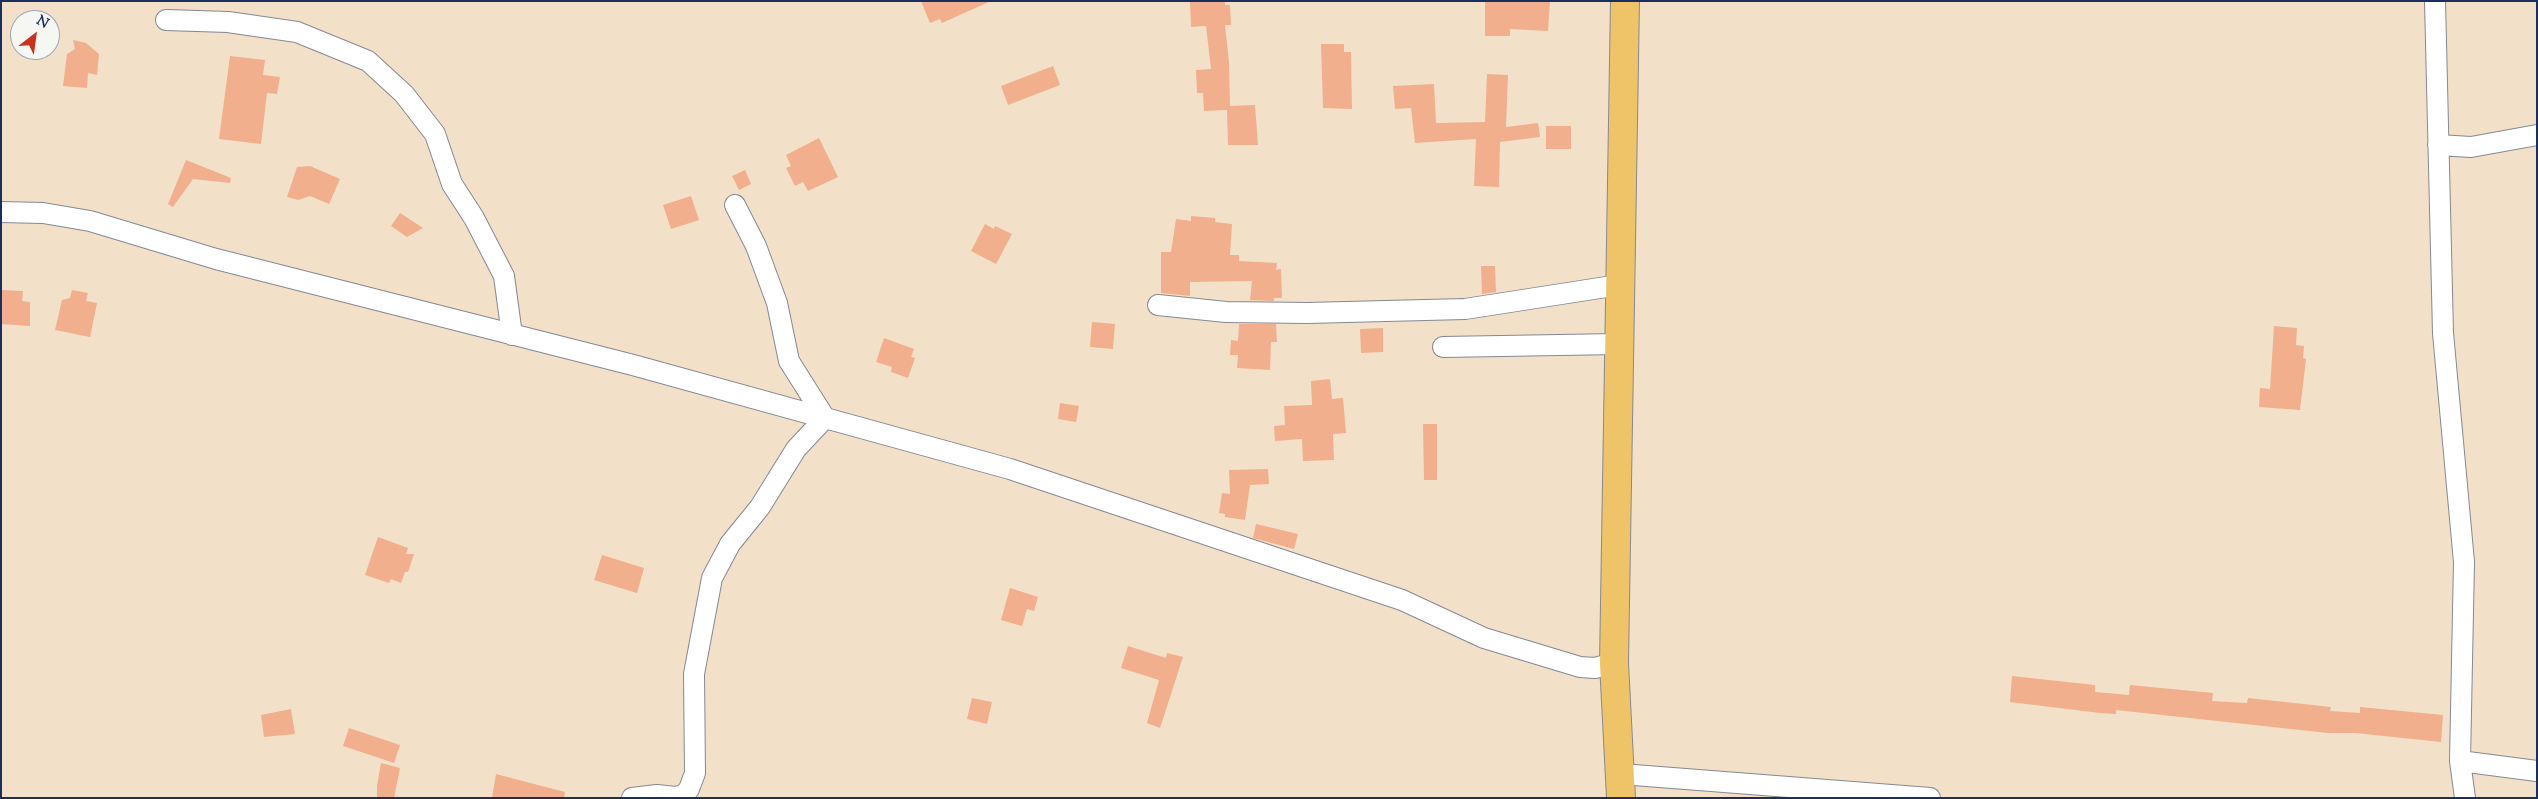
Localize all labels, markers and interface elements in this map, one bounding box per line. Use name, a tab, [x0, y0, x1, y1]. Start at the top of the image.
north arrow	[10, 10, 60, 60]
text: N	[32, 11, 52, 34]

